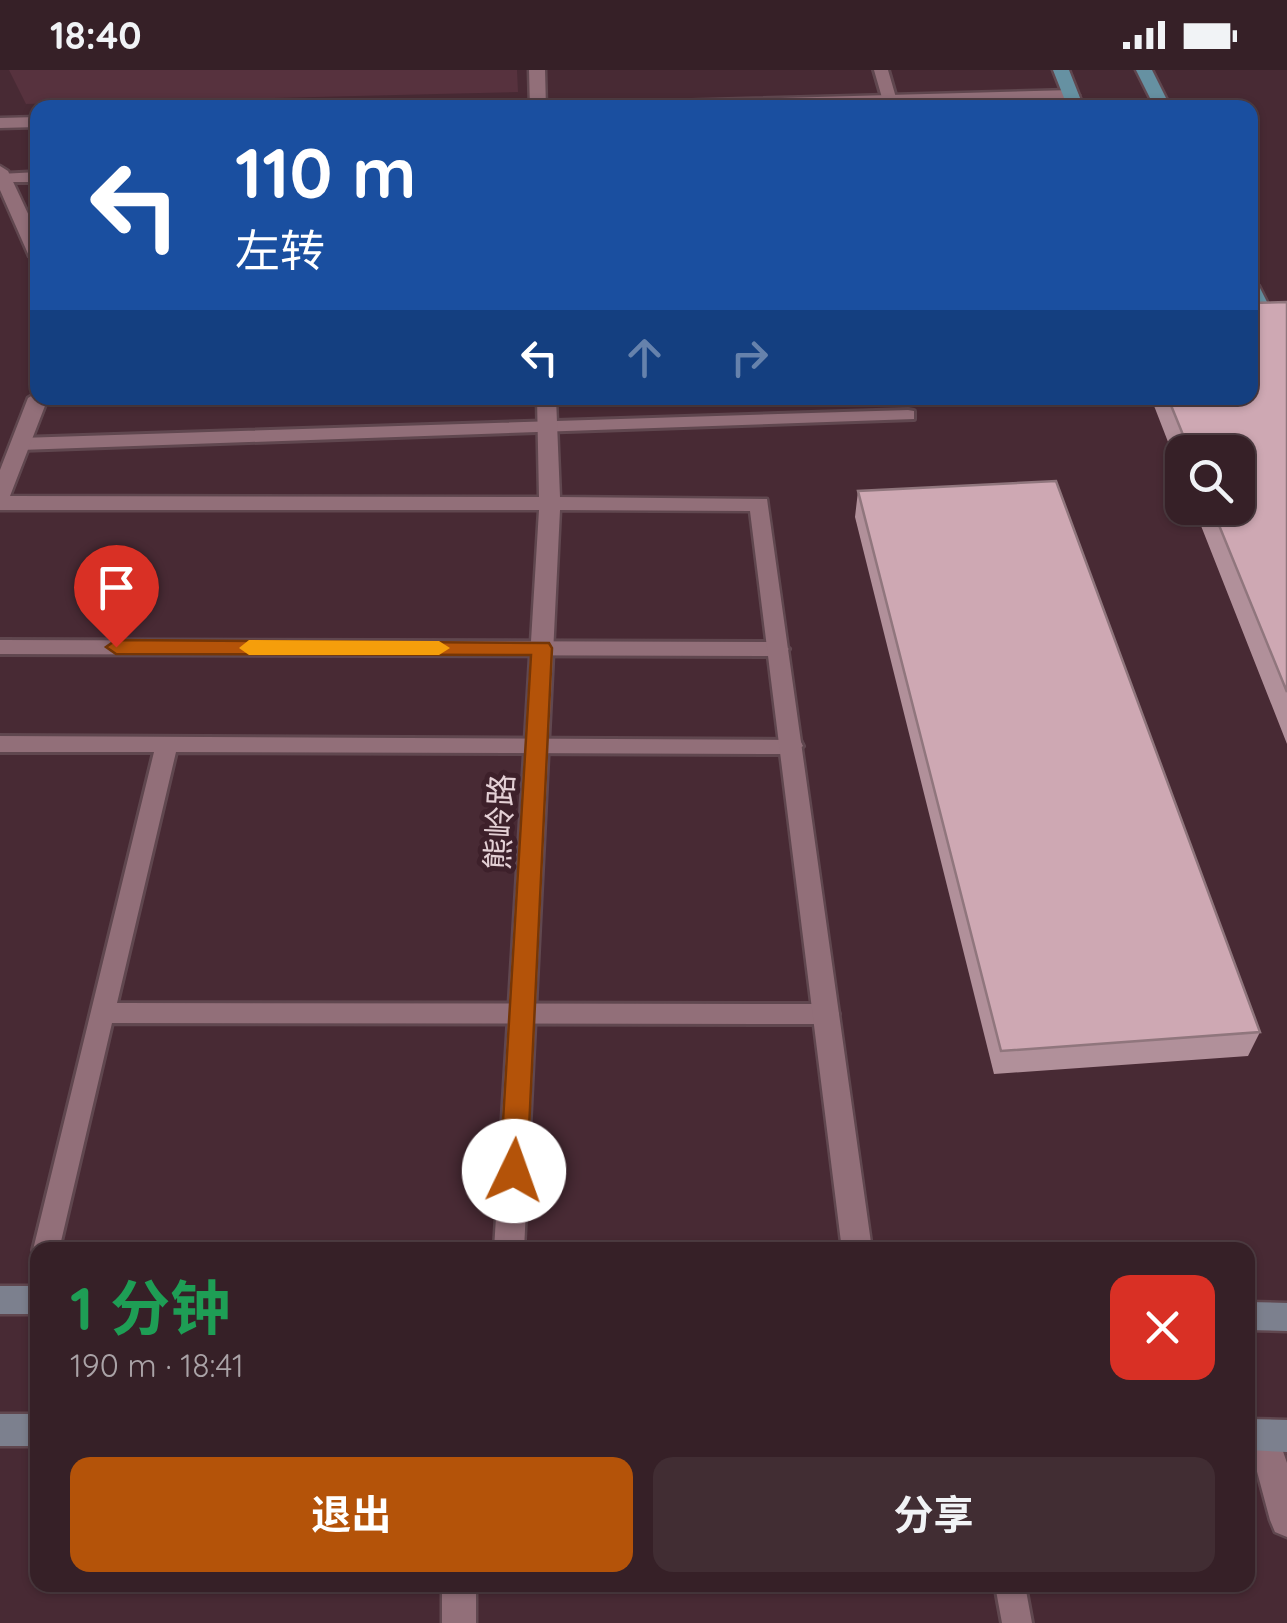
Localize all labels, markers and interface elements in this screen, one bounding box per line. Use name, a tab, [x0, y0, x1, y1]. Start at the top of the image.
text: 18:40	[50, 11, 142, 59]
text: 110 m	[235, 128, 417, 216]
icon: left	[70, 140, 200, 270]
text: 左转	[235, 222, 325, 278]
icon: left	[512, 330, 567, 385]
icon: ahead	[617, 330, 672, 385]
icon: right	[722, 330, 777, 385]
map controls	[1165, 435, 1255, 525]
button: search	[1165, 435, 1255, 525]
pin	[74, 545, 159, 648]
icon: arrive	[89, 560, 144, 615]
street label: 熊岭路	[477, 773, 521, 871]
position arrow	[462, 1119, 566, 1223]
text: 1 分钟	[70, 1270, 230, 1345]
button: close	[1110, 1275, 1215, 1380]
text: 190 m · 18:41	[70, 1345, 244, 1385]
button: 退出	[70, 1457, 633, 1572]
button: 分享	[653, 1457, 1215, 1572]

